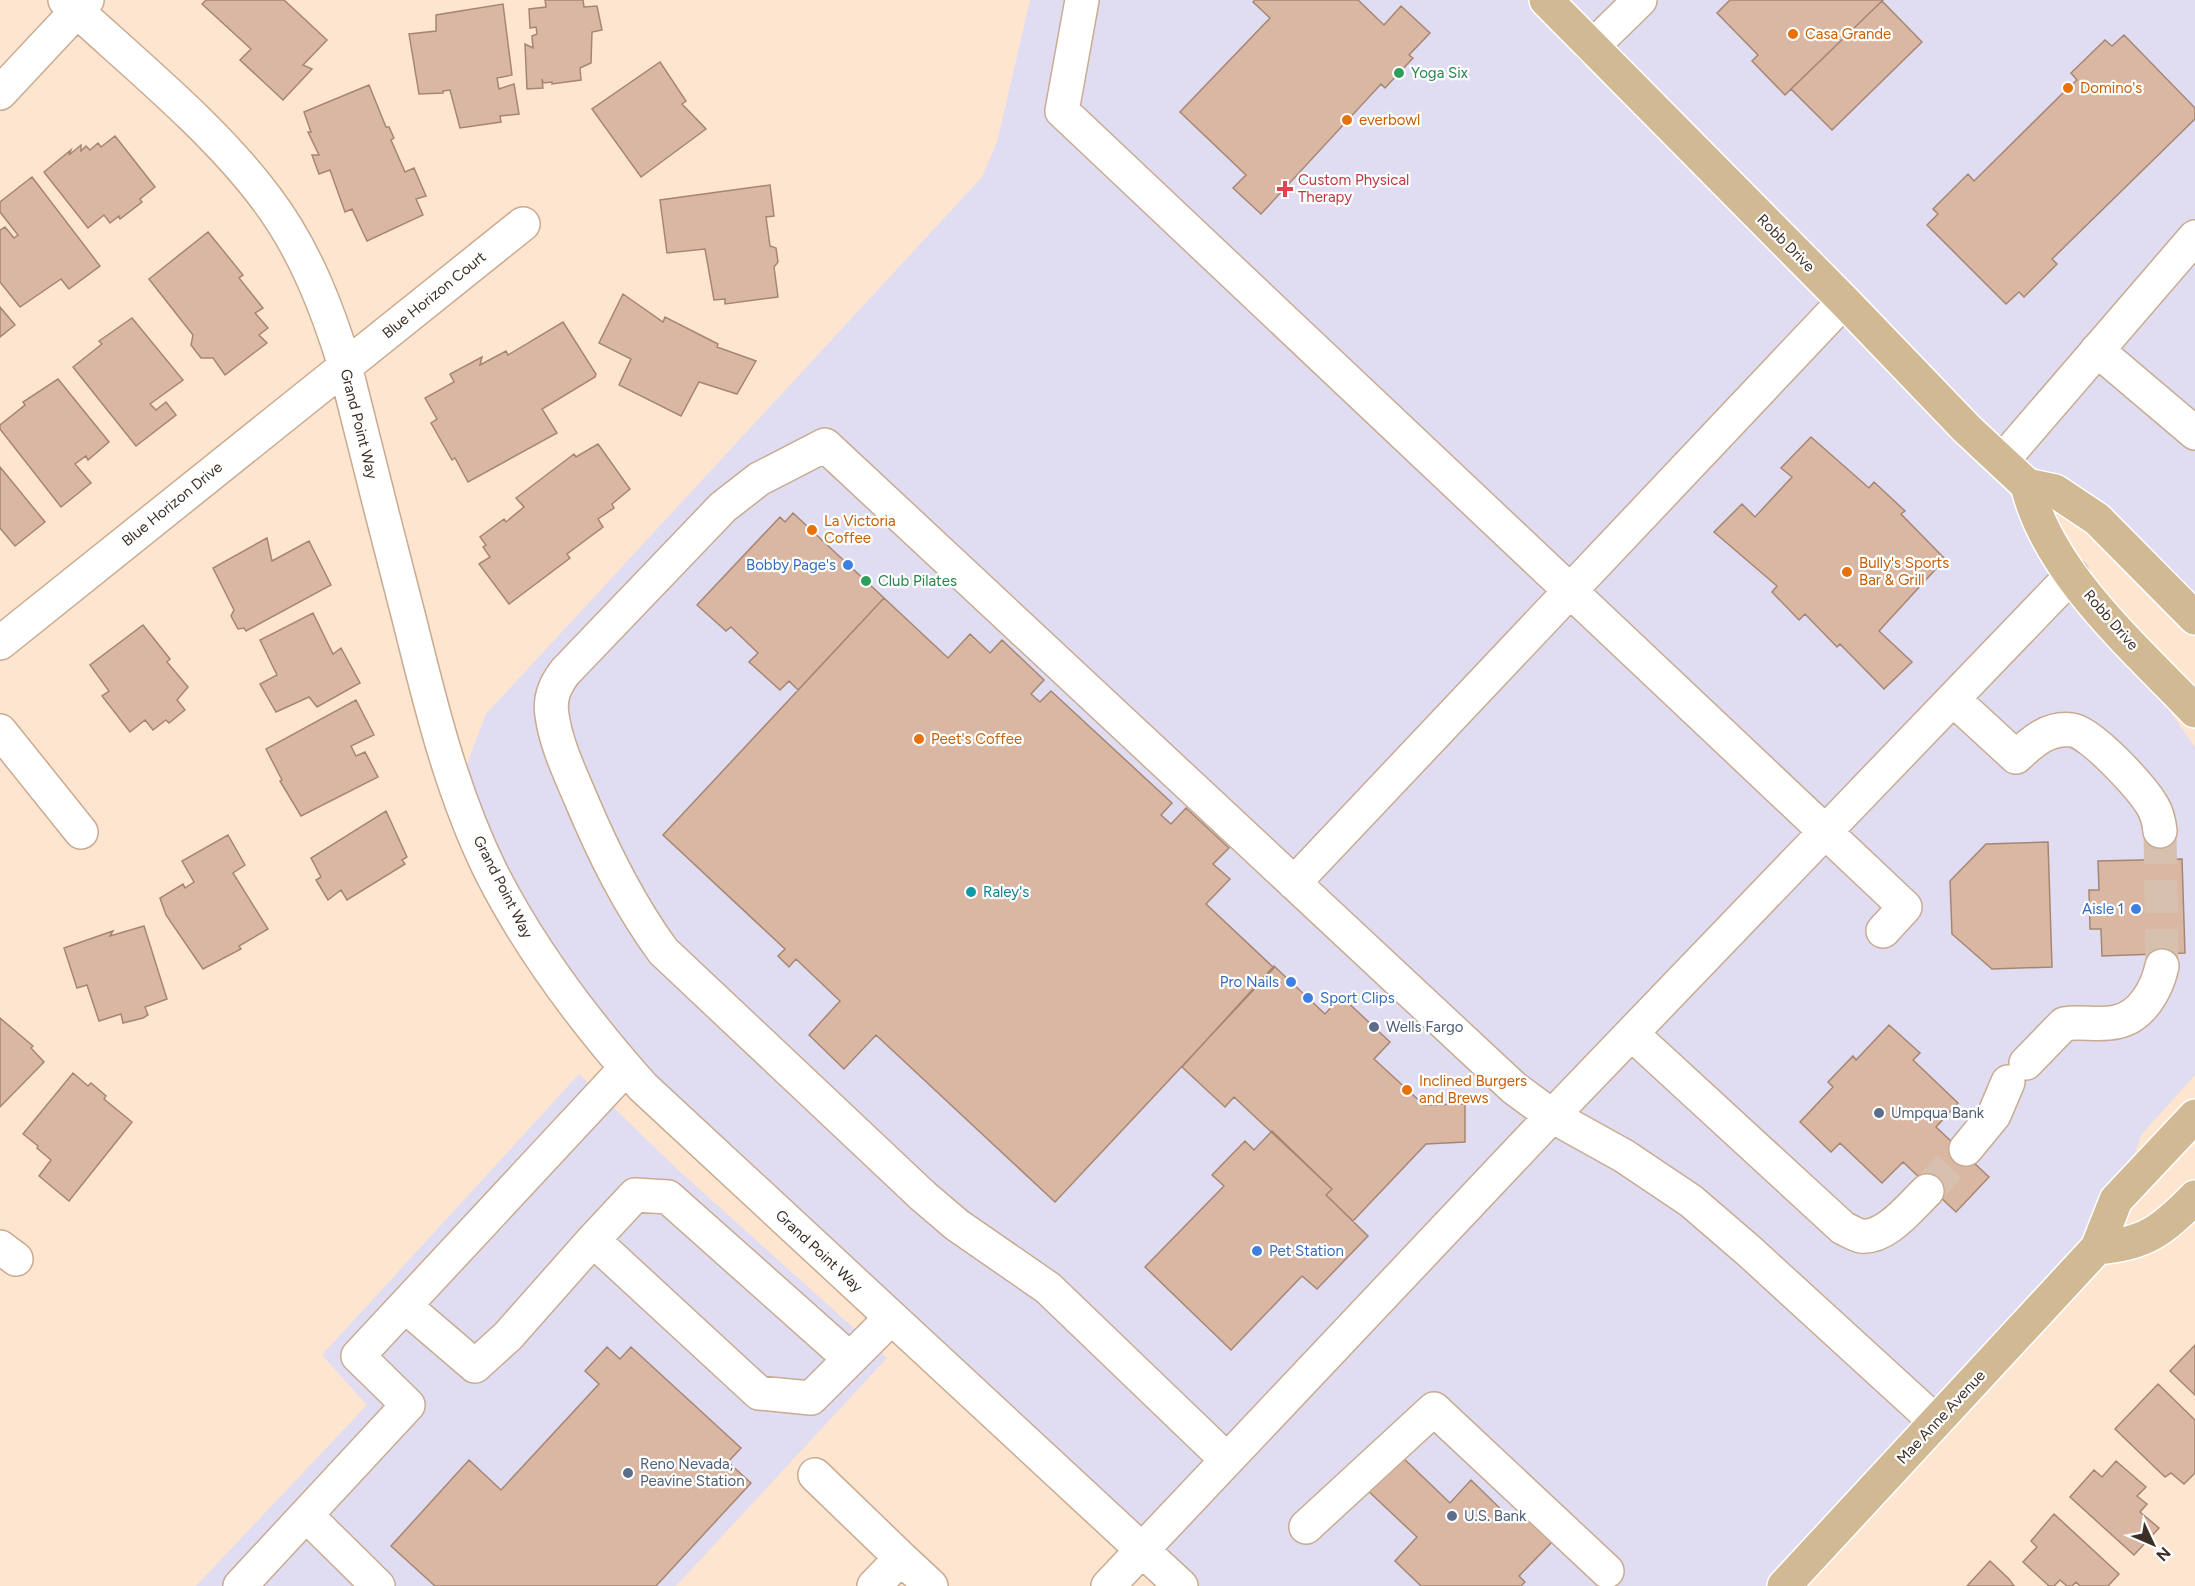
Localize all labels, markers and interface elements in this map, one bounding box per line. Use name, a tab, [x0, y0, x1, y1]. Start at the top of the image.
place label: Casa Grande	[1805, 25, 1891, 43]
marker: Casa Grande	[1786, 27, 1800, 41]
place label: Yoga Six	[1411, 64, 1468, 82]
marker: Yoga Six	[1392, 66, 1406, 80]
place label: Domino's	[2080, 79, 2142, 97]
marker: Domino's	[2061, 81, 2075, 95]
place label: everbowl	[1359, 111, 1420, 129]
marker: everbowl	[1340, 113, 1354, 127]
place label: Custom Physical Therapy	[1298, 171, 1409, 206]
marker: Custom Physical Therapy	[1276, 180, 1294, 198]
street label: Robb Drive	[1753, 210, 1819, 276]
street label: Blue Horizon Court	[379, 248, 490, 342]
street label: Grand Point Way	[337, 367, 381, 481]
street label: Blue Horizon Drive	[118, 458, 226, 550]
place label: La Victoria Coffee	[824, 512, 896, 547]
marker: La Victoria Coffee	[805, 523, 819, 537]
place label: Bully's Sports Bar & Grill	[1859, 554, 1949, 589]
place label: Bobby Page's	[746, 556, 836, 574]
marker: Bobby Page's	[841, 558, 855, 572]
marker: Bully's Sports Bar & Grill	[1840, 565, 1854, 579]
place label: Club Pilates	[878, 572, 957, 590]
marker: Club Pilates	[859, 574, 873, 588]
street label: Robb Drive	[2080, 586, 2142, 654]
place label: Peet's Coffee	[931, 730, 1022, 748]
marker: Peet's Coffee	[912, 732, 926, 746]
street label: Grand Point Way	[469, 833, 537, 941]
place label: Raley's	[983, 883, 1029, 901]
marker: Raley's	[964, 885, 978, 899]
place label: Aisle 1	[2082, 900, 2124, 918]
marker: Aisle 1	[2129, 902, 2143, 916]
place label: Pro Nails	[1220, 973, 1279, 991]
marker: Pro Nails	[1284, 975, 1298, 989]
place label: Sport Clips	[1320, 989, 1395, 1007]
marker: Sport Clips	[1301, 991, 1315, 1005]
place label: Wells Fargo	[1386, 1018, 1464, 1036]
marker: Wells Fargo	[1367, 1020, 1381, 1034]
place label: Inclined Burgers and Brews	[1419, 1072, 1527, 1107]
marker: Inclined Burgers and Brews	[1400, 1083, 1414, 1097]
place label: Umpqua Bank	[1891, 1104, 1985, 1122]
marker: Umpqua Bank	[1872, 1106, 1886, 1120]
street label: Grand Point Way	[772, 1206, 866, 1296]
place label: Pet Station	[1269, 1242, 1344, 1260]
marker: Pet Station	[1250, 1244, 1264, 1258]
street label: Mae Anne Avenue	[1893, 1366, 1989, 1468]
place label: Reno Nevada, Peavine Station	[640, 1455, 745, 1490]
marker: Reno Nevada, Peavine Station	[621, 1466, 635, 1480]
place label: U.S. Bank	[1464, 1507, 1527, 1525]
marker: U.S. Bank	[1445, 1509, 1459, 1523]
north arrow	[2123, 1514, 2183, 1574]
text: N	[2152, 1543, 2175, 1565]

